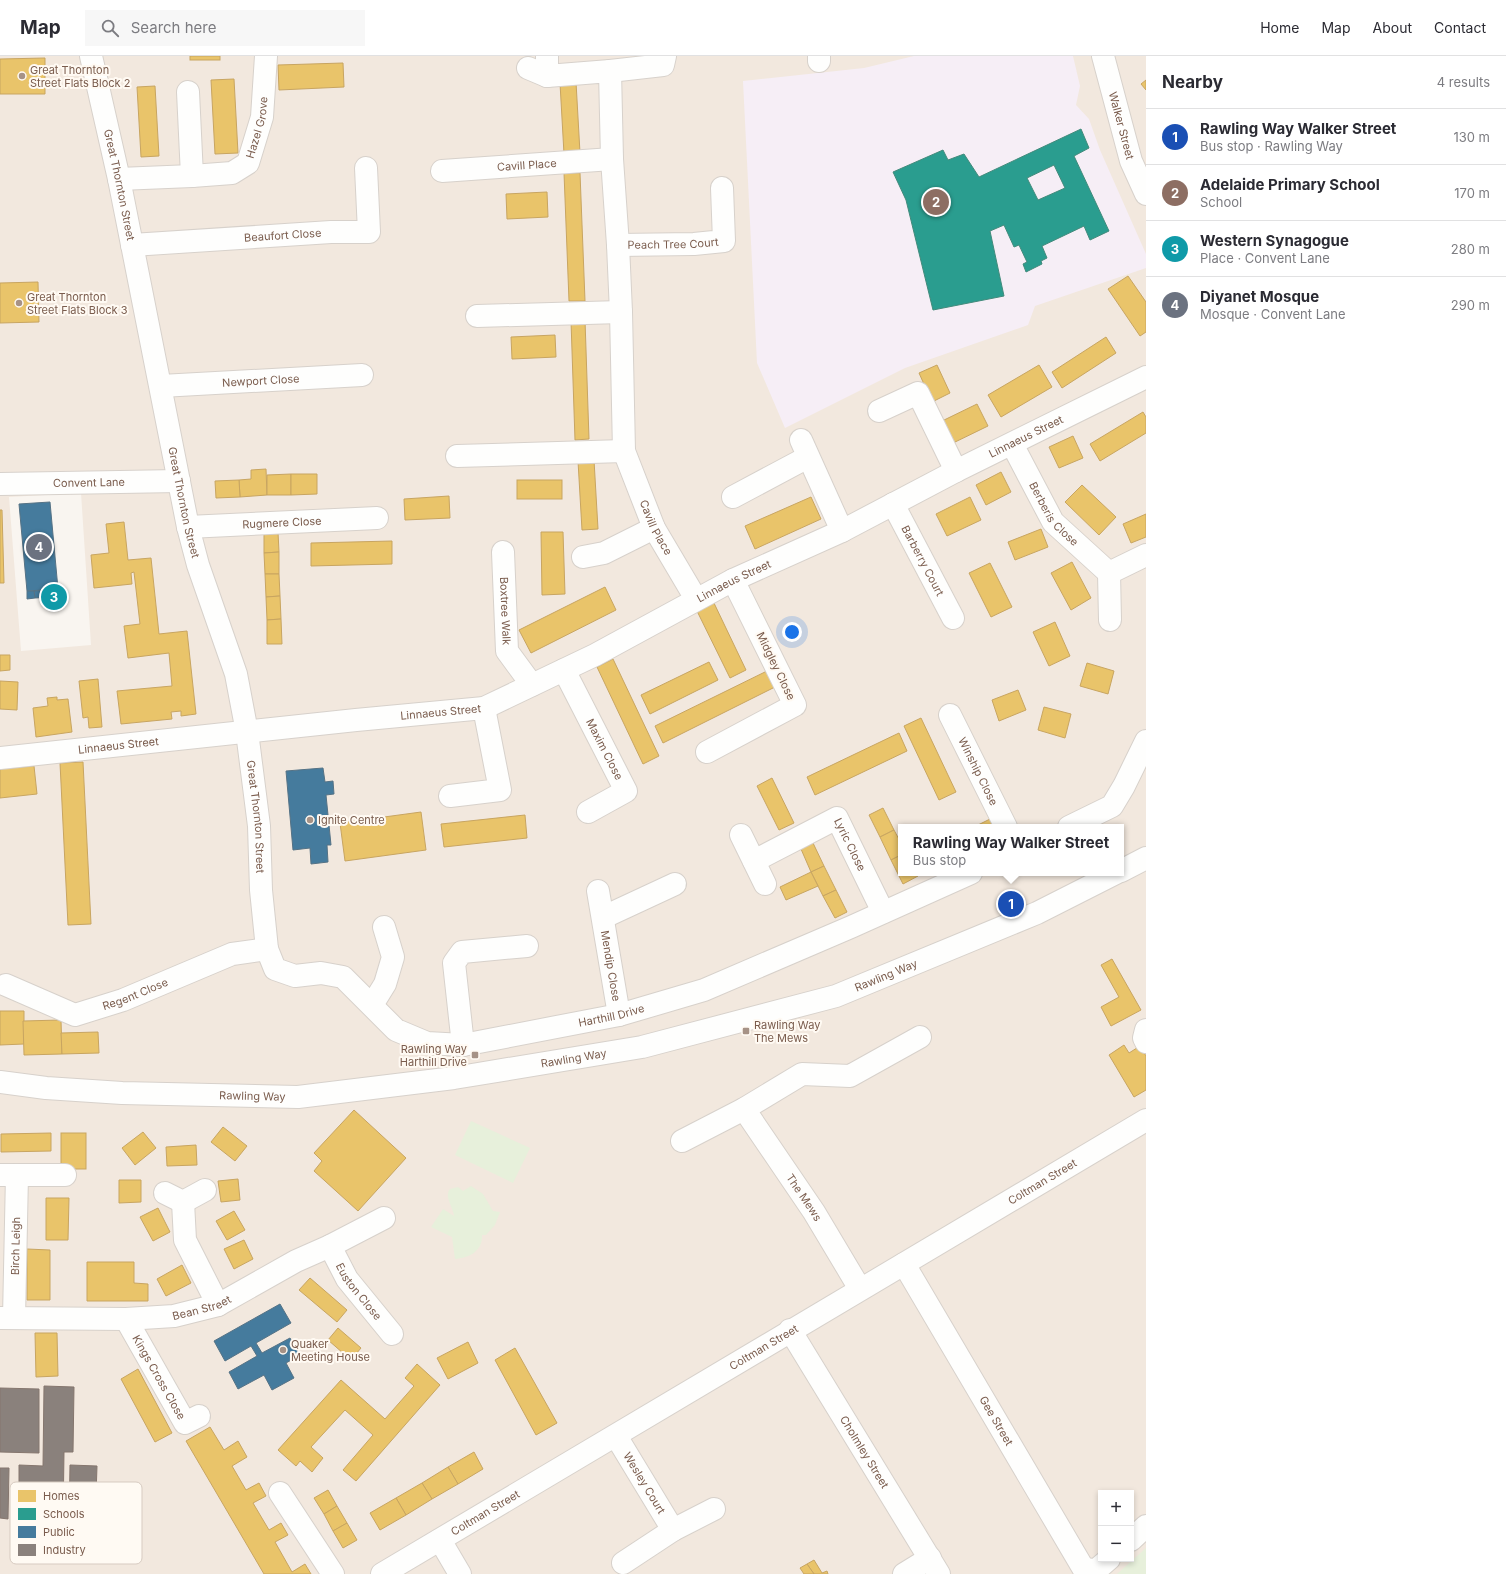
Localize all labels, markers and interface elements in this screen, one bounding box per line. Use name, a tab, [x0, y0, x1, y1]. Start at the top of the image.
search box	[85, 10, 365, 46]
text: Map	[20, 16, 61, 39]
icon: search	[99, 17, 121, 39]
text: Search here	[131, 18, 216, 37]
text: Home	[1260, 19, 1299, 36]
text: Map	[1321, 19, 1351, 36]
text: About	[1373, 19, 1412, 36]
text: Contact	[1434, 19, 1486, 36]
place label: Great Thornton Street Flats Block 2	[30, 63, 130, 90]
marker: Great Thornton Street Flats Block 2	[17, 71, 27, 81]
text: Nearby	[1162, 72, 1223, 92]
text: 4 results	[1437, 74, 1490, 90]
street label: Walker Street	[1106, 90, 1137, 161]
street label: Hazel Grove	[243, 96, 270, 160]
text: Rawling Way Walker Street	[1200, 119, 1396, 138]
street label: Great Thornton Street	[101, 128, 138, 242]
text: 1	[1172, 129, 1178, 145]
text: 130 m	[1453, 129, 1490, 145]
text: Bus stop · Rawling Way	[1200, 138, 1343, 154]
street label: Cavill Place	[496, 156, 557, 174]
text: Adelaide Primary School	[1200, 175, 1380, 194]
text: 2	[1171, 185, 1179, 201]
text: 170 m	[1454, 185, 1490, 201]
pin: 2	[923, 187, 949, 217]
text: School	[1200, 194, 1242, 210]
street label: Beaufort Close	[244, 226, 322, 245]
text: Western Synagogue	[1200, 231, 1349, 250]
street label: Peach Tree Court	[627, 235, 720, 252]
text: 3	[1171, 241, 1179, 257]
text: 280 m	[1451, 241, 1490, 257]
text: Place · Convent Lane	[1200, 250, 1330, 266]
text: Diyanet Mosque	[1200, 287, 1319, 306]
place label: Great Thornton Street Flats Block 3	[27, 290, 128, 317]
text: 4	[1171, 297, 1179, 313]
text: 290 m	[1451, 297, 1490, 313]
marker: Great Thornton Street Flats Block 3	[14, 298, 24, 308]
text: Mosque · Convent Lane	[1200, 306, 1346, 322]
street label: Newport Close	[222, 371, 300, 390]
street label: Linnaeus Street	[987, 412, 1066, 461]
street label: Great Thornton Street	[165, 446, 203, 560]
street label: Convent Lane	[53, 475, 125, 490]
street label: Berberis Close	[1026, 479, 1082, 549]
street label: Cavill Place	[637, 498, 675, 558]
street label: Rugmere Close	[242, 514, 322, 531]
street label: Barberry Court	[898, 523, 947, 599]
pin: 4	[26, 532, 52, 562]
street label: Linnaeus Street	[694, 557, 773, 605]
street label: Boxtree Walk	[497, 576, 514, 645]
pin: 3	[41, 582, 67, 612]
your location	[782, 622, 802, 642]
street label: Midgley Close	[754, 630, 798, 702]
street label: Linnaeus Street	[400, 701, 482, 723]
street label: Maxim Close	[583, 716, 626, 782]
street label: Linnaeus Street	[77, 734, 160, 757]
street label: Winship Close	[955, 735, 1001, 808]
street label: Great Thornton Street	[244, 759, 267, 874]
place label: Ignite Centre	[318, 813, 385, 827]
marker: Ignite Centre	[305, 815, 315, 825]
street label: Lyric Close	[831, 816, 869, 873]
popup	[898, 824, 1124, 876]
text: Rawling Way Walker Street	[913, 833, 1109, 852]
text: Bus stop	[913, 852, 966, 868]
pin: 1	[998, 889, 1024, 919]
street label: Mendip Close	[598, 929, 624, 1002]
street label: Rawling Way	[853, 956, 919, 994]
street label: Regent Close	[101, 975, 170, 1013]
street label: Harthill Drive	[577, 1001, 646, 1030]
place label: Rawling Way The Mews	[754, 1018, 820, 1045]
marker: Rawling Way The Mews	[741, 1026, 751, 1036]
place label: Rawling Way Harthill Drive	[400, 1042, 467, 1069]
street label: Rawling Way	[540, 1046, 608, 1071]
marker: Rawling Way Harthill Drive	[470, 1050, 480, 1060]
street label: Rawling Way	[219, 1088, 286, 1104]
street label: Coltman Street	[1005, 1156, 1079, 1208]
street label: The Mews	[783, 1171, 825, 1224]
street label: Birch Leigh	[8, 1217, 23, 1275]
street label: Euston Close	[333, 1260, 385, 1323]
street label: Bean Street	[171, 1292, 234, 1323]
street label: Coltman Street	[727, 1321, 801, 1373]
street label: Kings Cross Close	[129, 1332, 189, 1422]
place label: Quaker Meeting House	[291, 1337, 370, 1364]
marker: Quaker Meeting House	[278, 1345, 288, 1355]
street label: Gee Street	[976, 1393, 1017, 1449]
street label: Cholmley Street	[837, 1413, 892, 1491]
street label: Wesley Court	[620, 1450, 669, 1517]
legend	[10, 1482, 142, 1564]
street label: Coltman Street	[448, 1487, 522, 1539]
text: Homes	[43, 1489, 80, 1503]
map controls	[1098, 1490, 1134, 1562]
button: +	[1098, 1490, 1134, 1526]
text: Schools	[43, 1507, 85, 1521]
text: Public	[43, 1525, 75, 1539]
button: −	[1098, 1526, 1134, 1562]
text: Industry	[43, 1543, 86, 1557]

